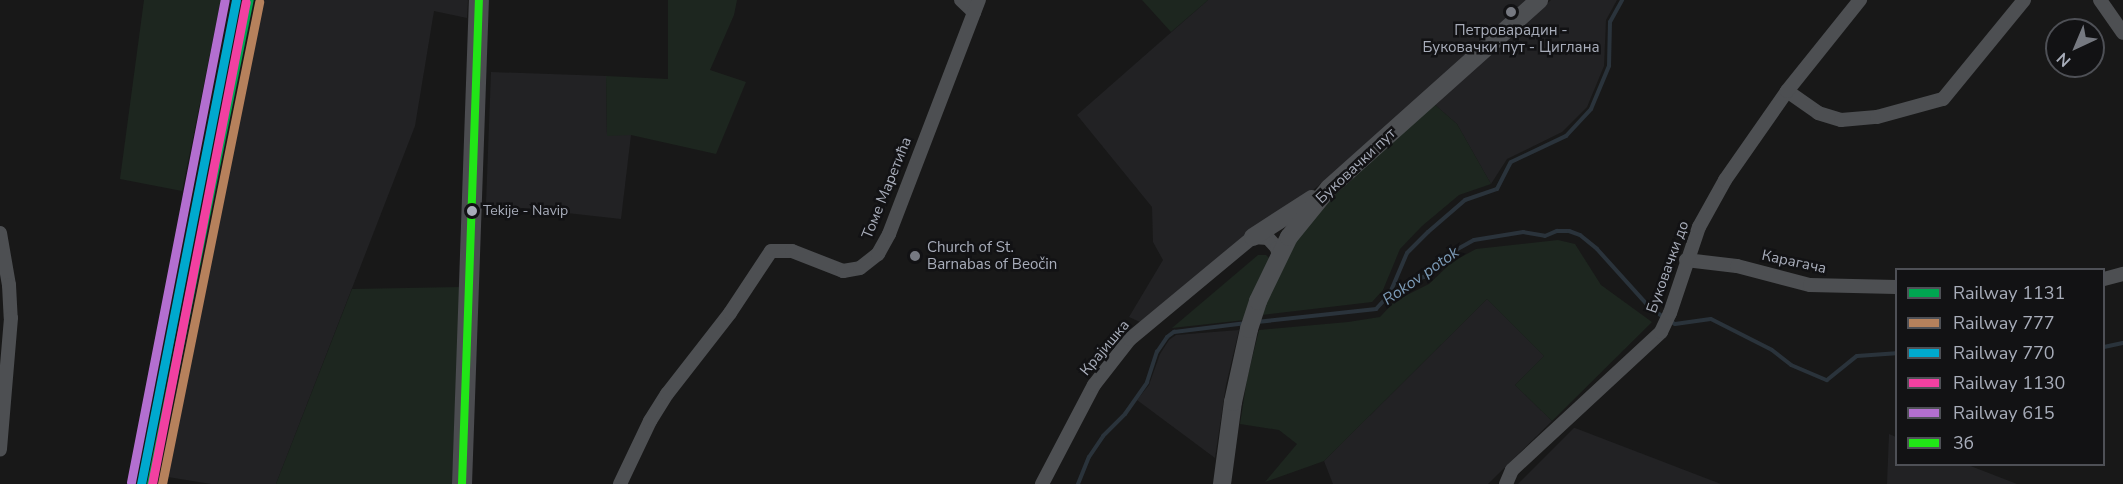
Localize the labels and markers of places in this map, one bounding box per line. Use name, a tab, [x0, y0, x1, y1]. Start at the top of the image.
marker: Петроварадин - Буковачки пут - Циглана	[1504, 5, 1518, 19]
place label: Петроварадин - Буковачки пут - Циглана	[1422, 21, 1600, 56]
place label: Tekije - Navip	[483, 203, 568, 219]
marker: Tekije - Navip	[466, 205, 478, 217]
place label: Church of St. Barnabas of Beočin	[927, 238, 1057, 273]
marker: Church of St. Barnabas of Beočin	[908, 249, 922, 263]

